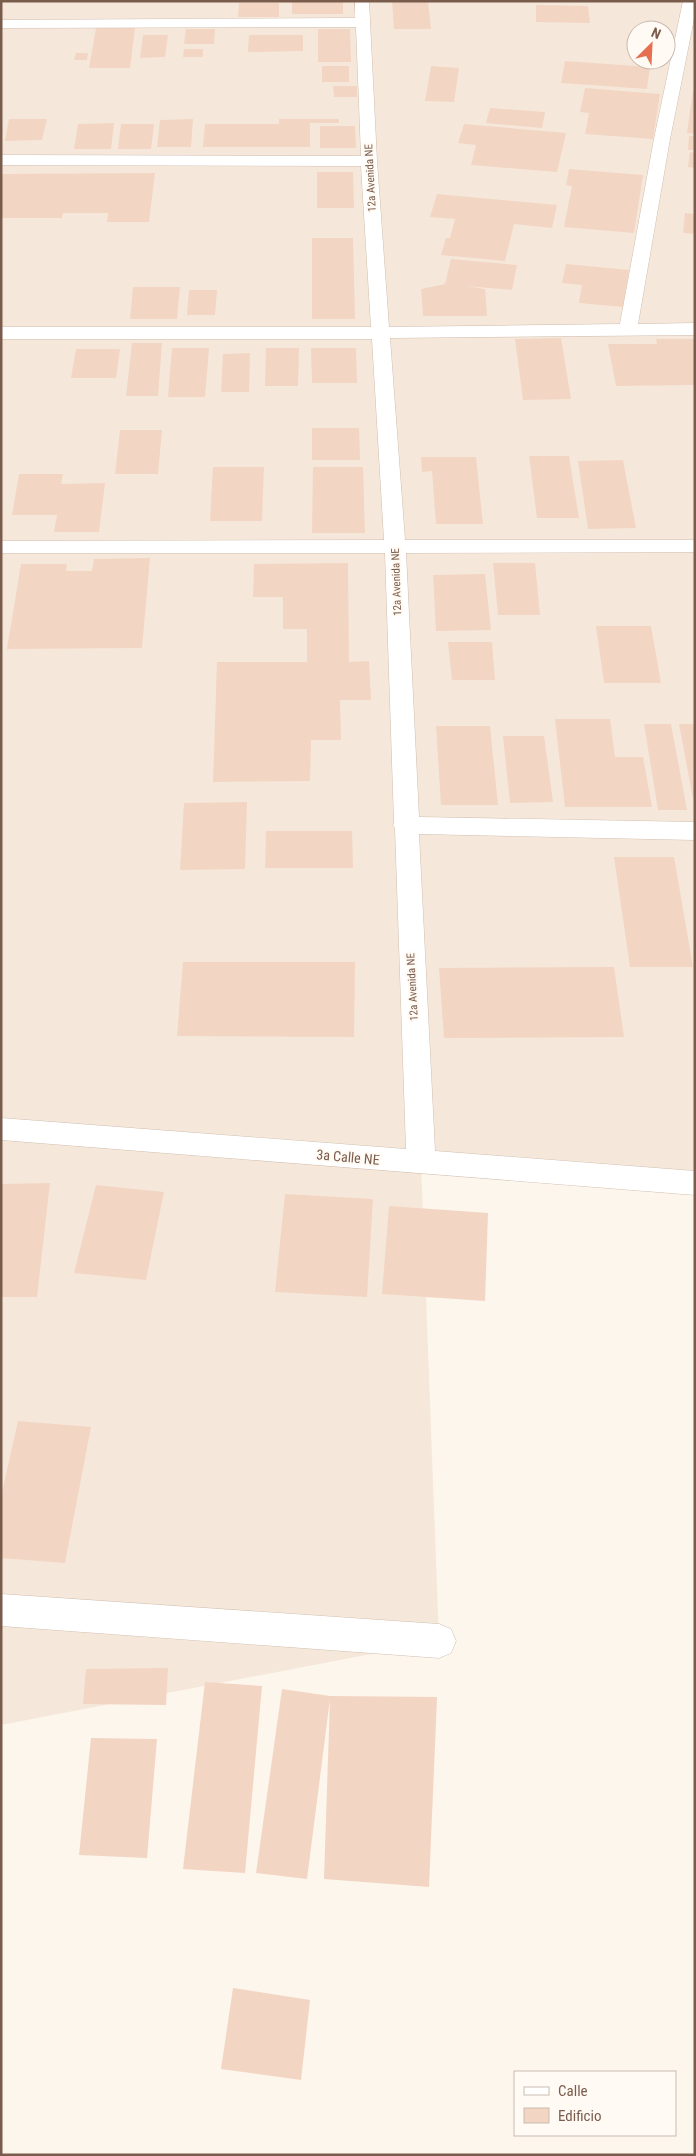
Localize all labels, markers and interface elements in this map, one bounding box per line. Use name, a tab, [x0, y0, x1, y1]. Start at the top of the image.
north arrow	[626, 20, 676, 70]
text: N	[649, 24, 663, 42]
street label: 12a Avenida NE	[362, 143, 379, 212]
street label: 12a Avenida NE	[389, 547, 404, 616]
street label: 12a Avenida NE	[404, 952, 421, 1021]
street label: 3a Calle NE	[316, 1146, 380, 1168]
legend	[514, 2071, 676, 2136]
text: Calle	[558, 2082, 588, 2100]
text: Edificio	[558, 2107, 601, 2125]

